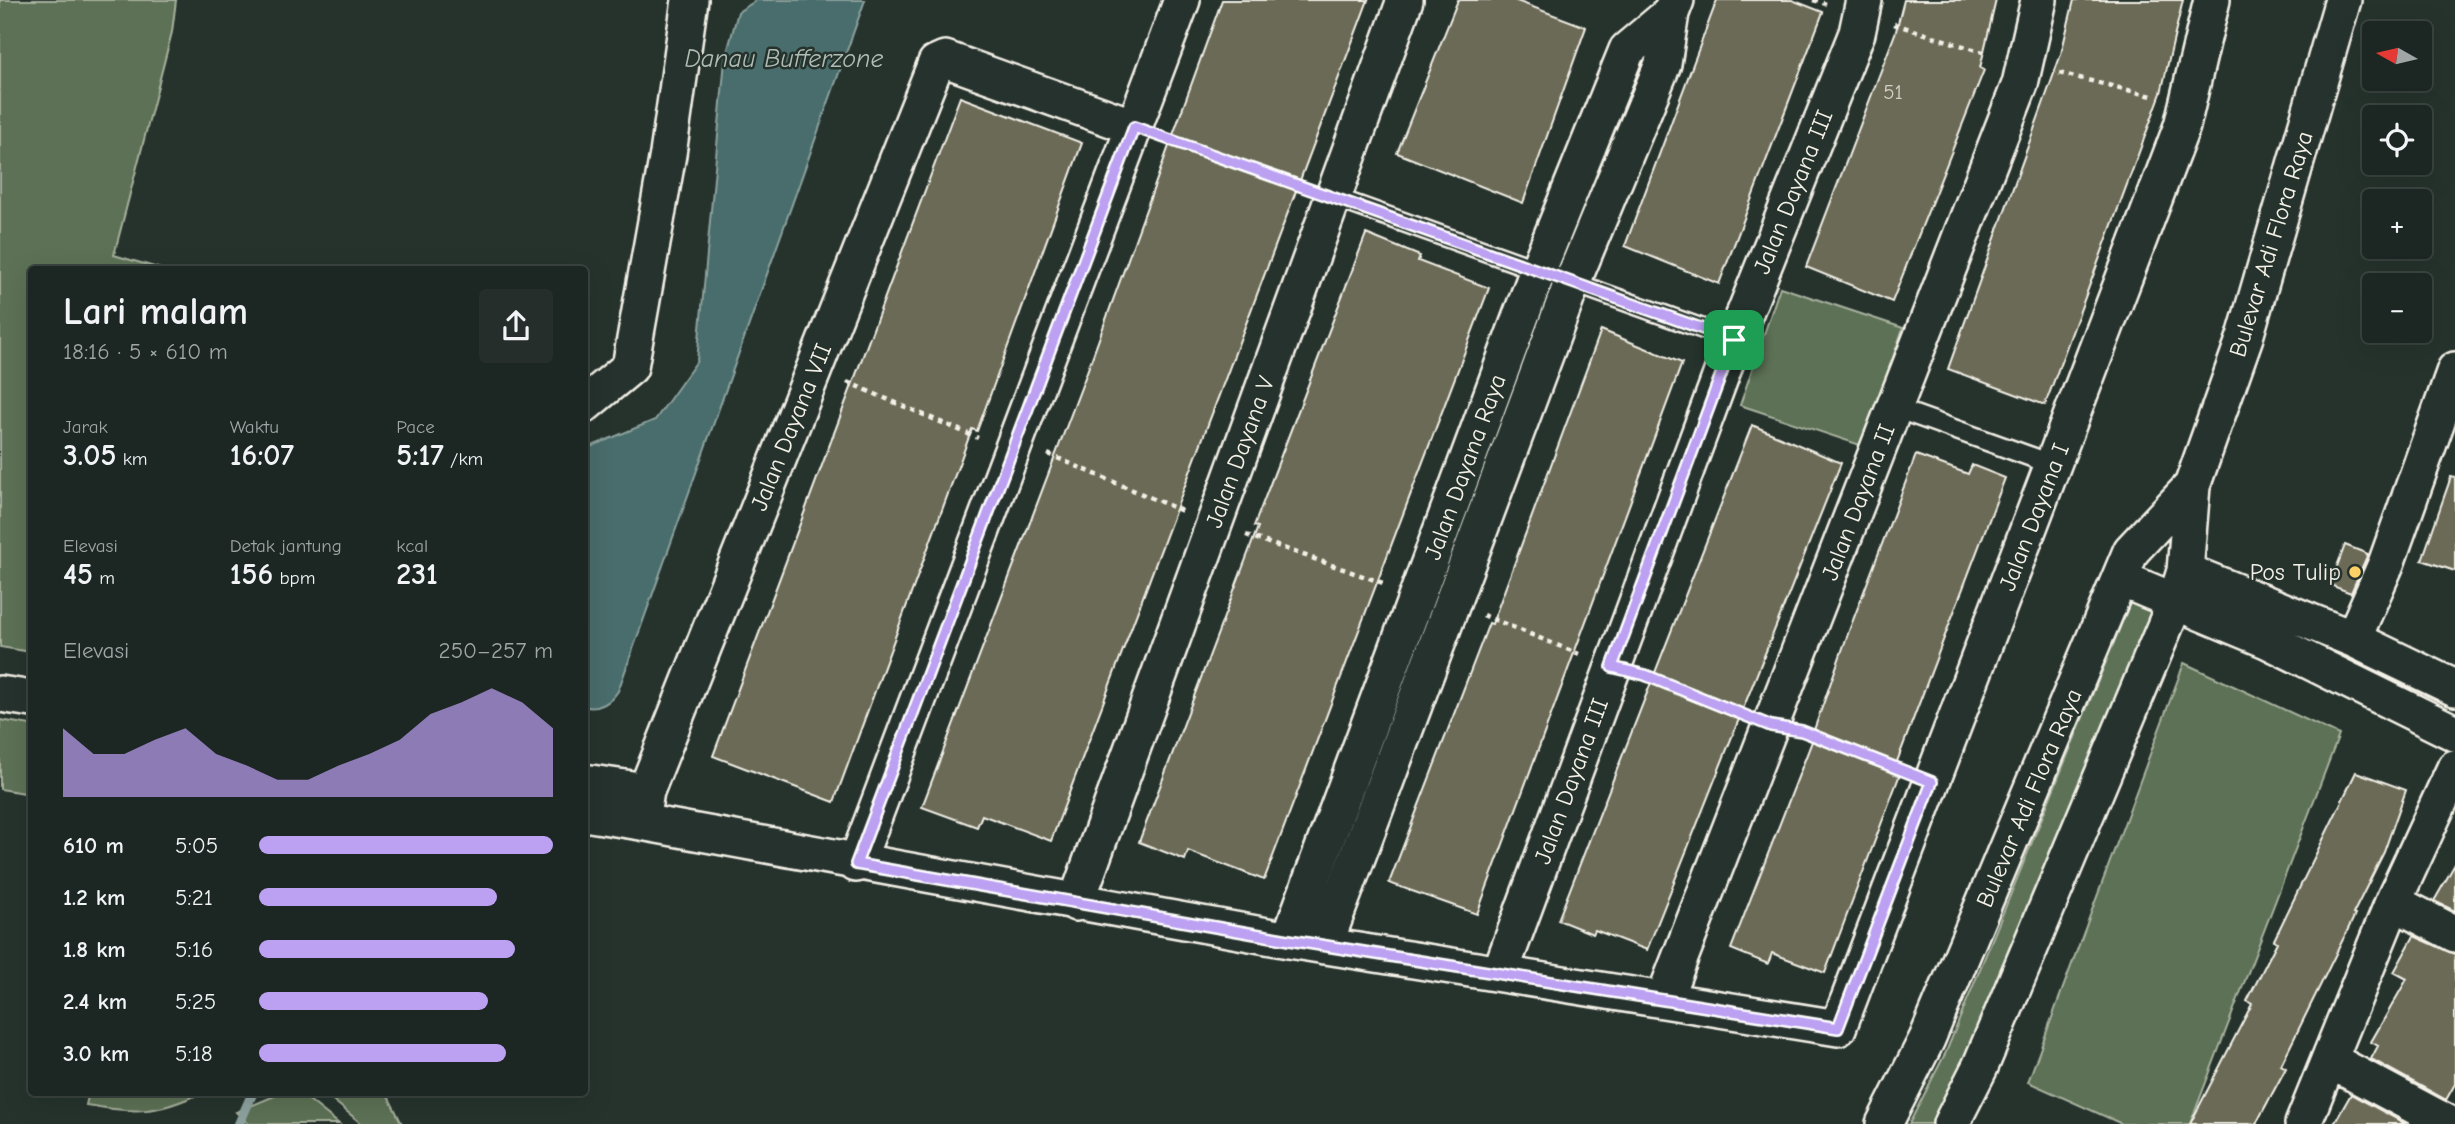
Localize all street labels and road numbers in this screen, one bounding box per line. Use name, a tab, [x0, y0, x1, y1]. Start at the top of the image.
street label: Jalan Dayana III	[1747, 106, 1839, 278]
street label: Bulevar Adi Flora Raya	[2223, 128, 2319, 360]
street label: Jalan Dayana VII	[745, 339, 837, 515]
street label: Jalan Dayana Raya	[1418, 370, 1512, 564]
street label: Jalan Dayana V	[1200, 372, 1280, 532]
street label: Jalan Dayana II	[1815, 420, 1901, 584]
street label: Jalan Dayana I	[1993, 439, 2075, 595]
street label: Bulevar Adi Flora Raya	[1970, 685, 2088, 911]
street label: Jalan Dayana III	[1528, 694, 1614, 868]

